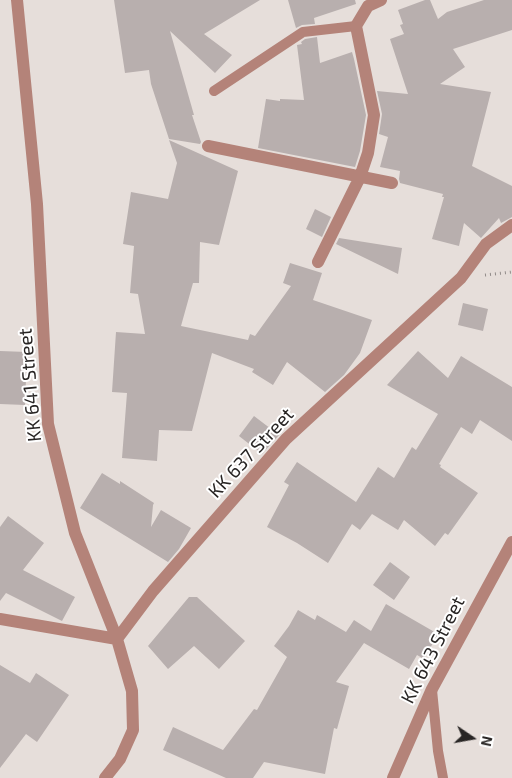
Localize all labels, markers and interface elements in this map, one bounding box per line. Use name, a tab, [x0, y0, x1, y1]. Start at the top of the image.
street label: KK 641 Street	[14, 327, 46, 443]
street label: KK 637 Street	[203, 403, 299, 503]
street label: KK 643 Street	[396, 593, 470, 707]
north arrow	[447, 713, 497, 763]
text: N	[478, 735, 497, 748]

